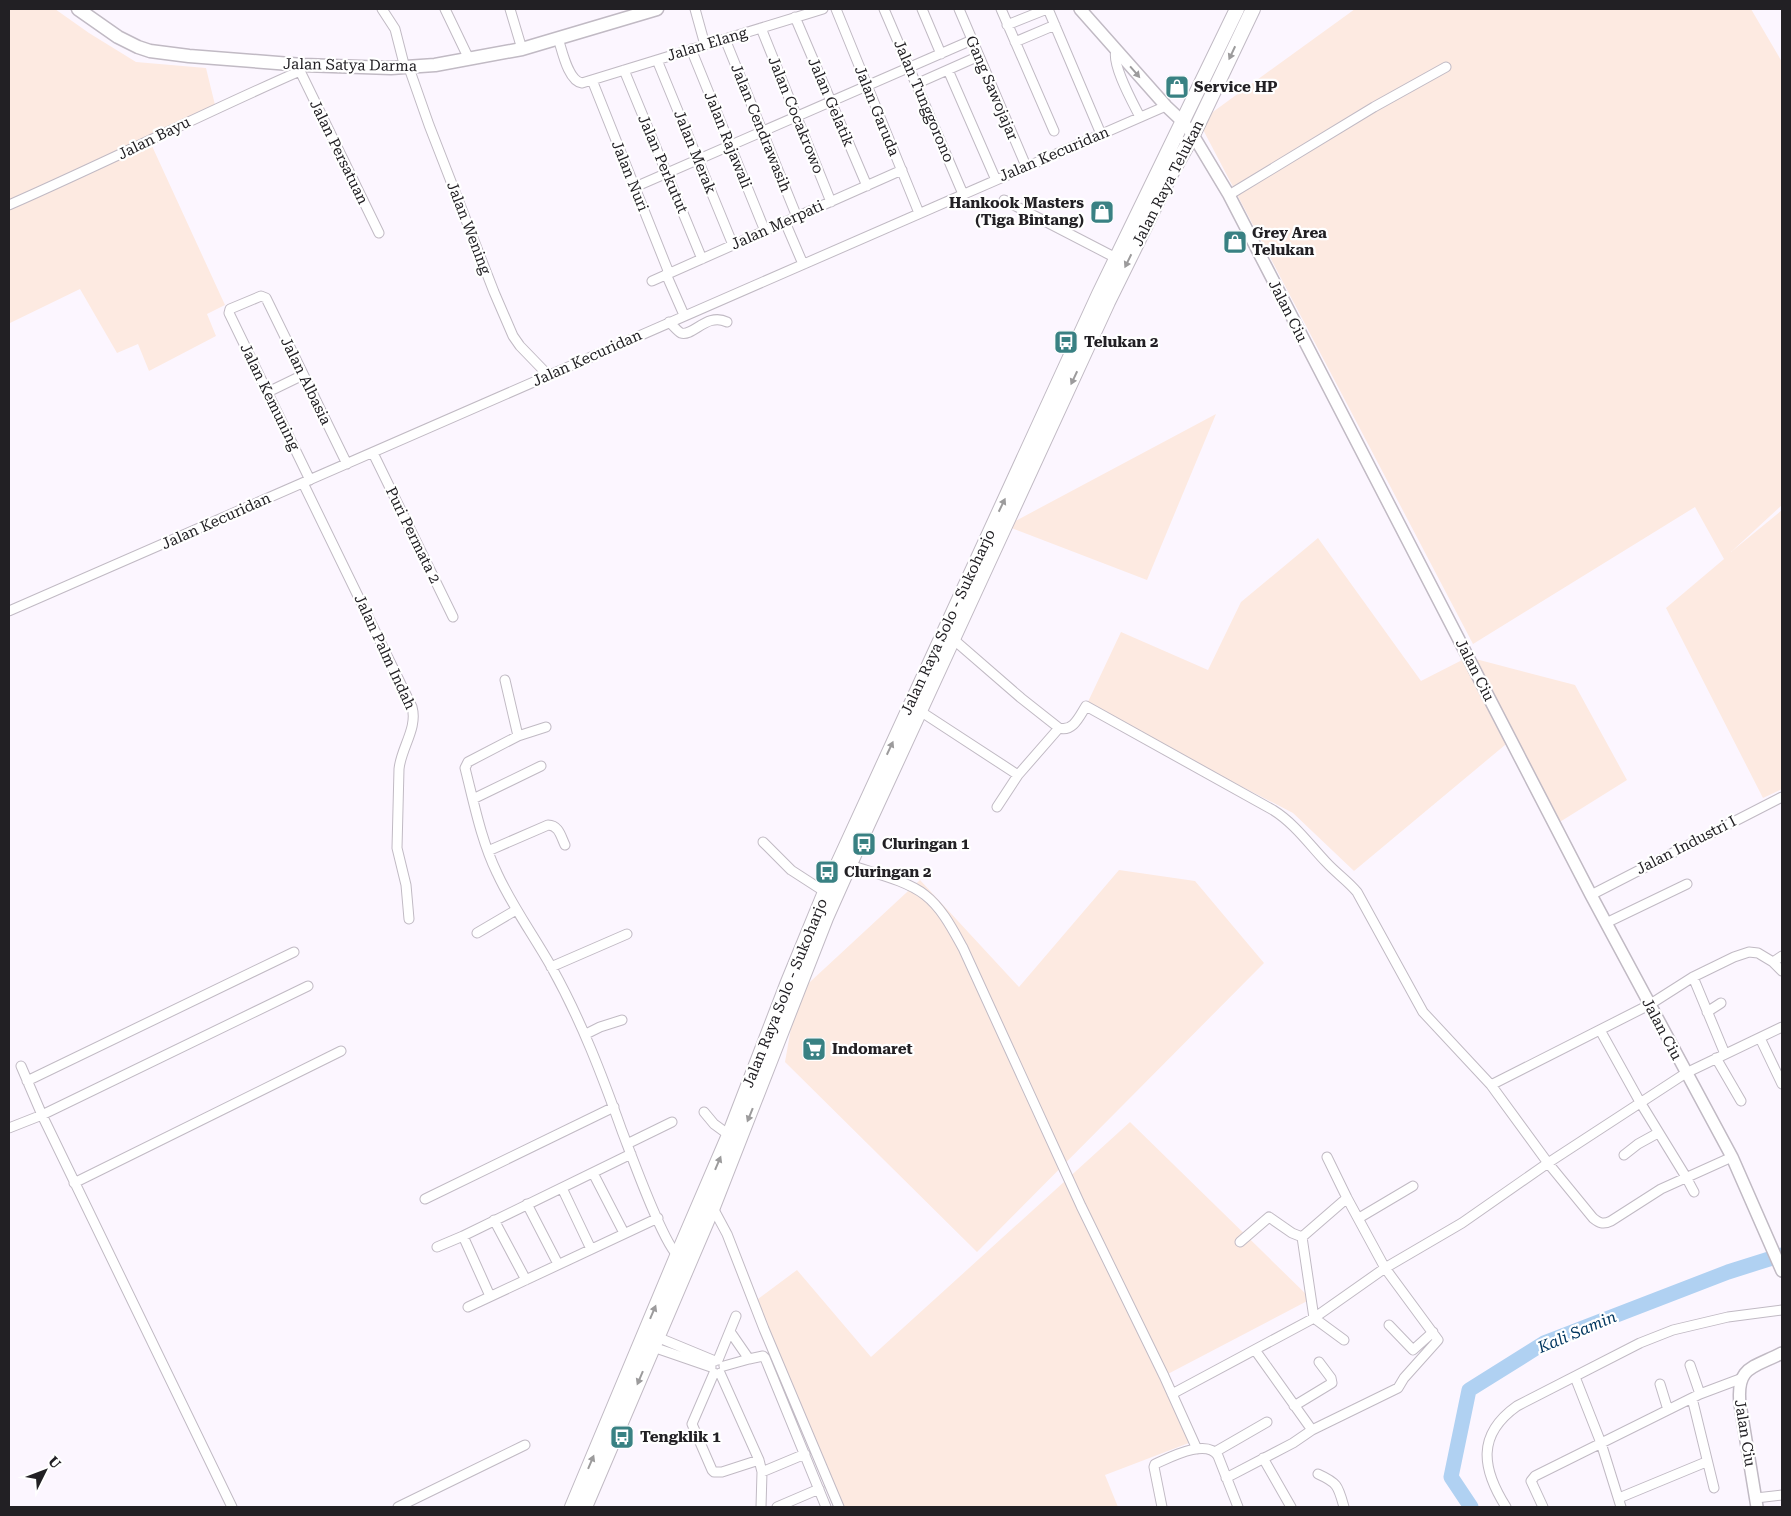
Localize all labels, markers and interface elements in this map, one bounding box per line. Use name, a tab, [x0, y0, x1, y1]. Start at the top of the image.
street label: Jalan Elang	[665, 23, 750, 65]
street label: Gang Sawojajar	[962, 33, 1022, 143]
street label: Jalan Tunggorono	[890, 37, 958, 165]
one-way arrow	[1228, 46, 1236, 60]
street label: Jalan Cocakrowo	[764, 54, 828, 176]
street label: Jalan Satya Darma	[283, 55, 417, 75]
street label: Jalan Gelatik	[804, 55, 858, 150]
street label: Jalan Cendrawasih	[727, 61, 795, 195]
street label: Jalan Garuda	[851, 63, 903, 159]
one-way arrow	[1130, 65, 1141, 78]
shop icon: Service HP	[1164, 74, 1190, 100]
place label: Service HP	[1194, 78, 1278, 96]
street label: Jalan Rajawali	[700, 89, 756, 191]
street label: Jalan Persatuan	[306, 97, 372, 207]
street label: Jalan Merak	[670, 108, 720, 197]
street label: Jalan Bayu	[115, 112, 194, 163]
street label: Jalan Perkutut	[634, 112, 692, 216]
street label: Jalan Raya Telukan	[1128, 117, 1208, 249]
street label: Jalan Kecuridan	[996, 123, 1112, 185]
street label: Jalan Nuri	[608, 138, 652, 214]
street label: Jalan Wening	[443, 179, 495, 277]
place label: Hankook Masters (Tiga Bintang)	[949, 194, 1084, 229]
street label: Jalan Merpati	[728, 197, 826, 253]
shop icon: Hankook Masters (Tiga Bintang)	[1089, 199, 1115, 225]
place label: Grey Area Telukan	[1252, 224, 1327, 259]
shop icon: Grey Area Telukan	[1222, 229, 1248, 255]
one-way arrow	[1124, 254, 1132, 268]
street label: Jalan Ciu	[1265, 277, 1312, 346]
street label: Jalan Kecuridan	[530, 326, 645, 390]
bus stop icon: Telukan 2	[1053, 329, 1079, 355]
place label: Telukan 2	[1084, 333, 1159, 351]
street label: Jalan Albasia	[277, 334, 335, 428]
street label: Jalan Kemuning	[236, 341, 304, 454]
one-way arrow	[1070, 371, 1078, 385]
street label: Puri Permata 2	[382, 484, 444, 586]
street label: Jalan Kecuridan	[159, 489, 274, 553]
one-way arrow	[998, 498, 1006, 512]
street label: Jalan Raya Solo - Sukoharjo	[897, 526, 999, 718]
street label: Jalan Palm Indah	[350, 592, 420, 713]
street label: Jalan Ciu	[1452, 636, 1499, 705]
one-way arrow	[886, 741, 894, 755]
street label: Jalan Industri I	[1633, 812, 1739, 878]
bus stop icon: Cluringan 1	[851, 831, 877, 857]
place label: Cluringan 1	[882, 835, 970, 853]
bus stop icon: Cluringan 2	[814, 859, 840, 885]
place label: Cluringan 2	[844, 863, 931, 881]
street label: Jalan Raya Solo - Sukoharjo	[739, 896, 831, 1090]
street label: Jalan Ciu	[1638, 995, 1686, 1064]
supermarket icon: Indomaret	[801, 1036, 827, 1062]
place label: Indomaret	[832, 1040, 913, 1058]
one-way arrow	[746, 1107, 753, 1122]
one-way arrow	[714, 1156, 722, 1170]
one-way arrow	[650, 1305, 658, 1319]
water label: Kali Samin	[1534, 1307, 1619, 1357]
one-way arrow	[636, 1371, 644, 1385]
street label: Jalan Ciu	[1731, 1398, 1759, 1468]
bus stop icon: Tengklik 1	[609, 1424, 635, 1450]
place label: Tengklik 1	[640, 1428, 721, 1446]
north arrow	[20, 1446, 70, 1496]
text: U	[45, 1453, 64, 1472]
one-way arrow	[587, 1454, 595, 1469]

